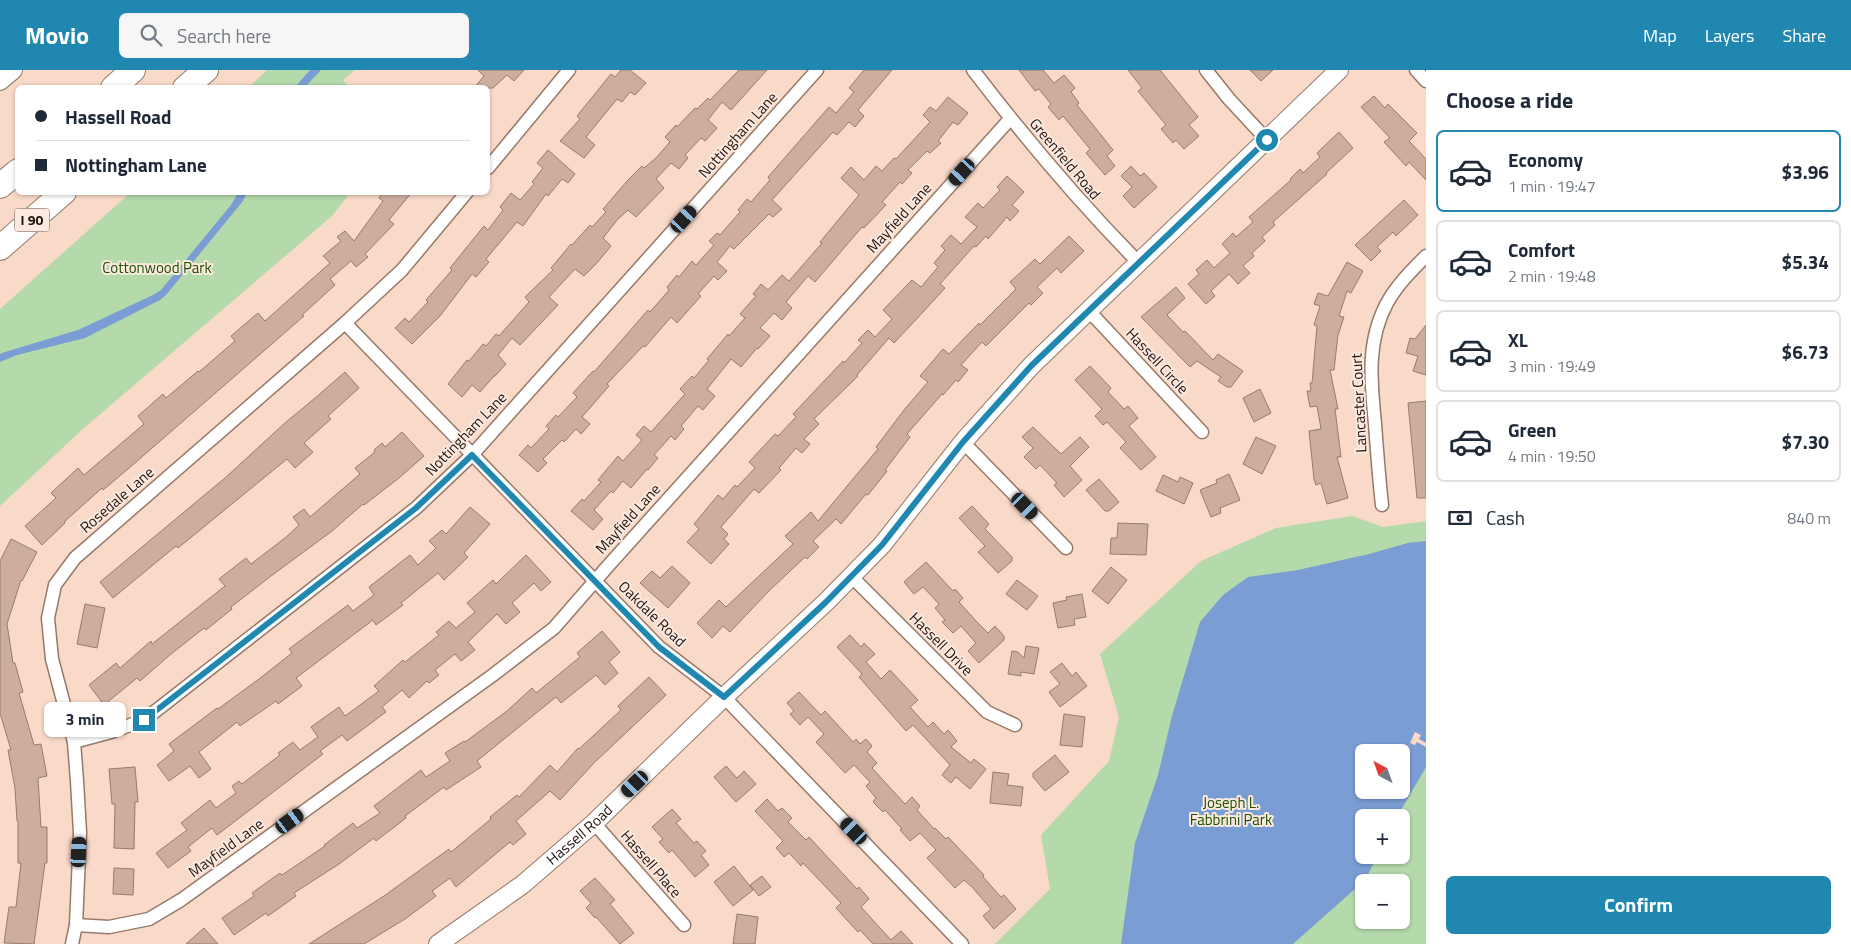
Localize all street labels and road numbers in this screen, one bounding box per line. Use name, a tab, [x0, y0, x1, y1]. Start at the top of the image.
street label: Nottingham Lane	[693, 86, 783, 183]
street label: Greenfield Road	[1024, 113, 1106, 205]
street label: Mayfield Lane	[861, 177, 937, 258]
road number: I 90	[15, 208, 50, 232]
street label: Hassell Circle	[1120, 322, 1194, 399]
street label: Lancaster Court	[1344, 352, 1373, 453]
street label: Nottingham Lane	[419, 386, 512, 481]
street label: Rosedale Lane	[75, 461, 159, 538]
street label: Mayfield Lane	[590, 478, 666, 559]
street label: Oakdale Road	[613, 575, 692, 652]
street label: Hassell Drive	[904, 606, 979, 681]
street label: Hassell Road	[541, 799, 618, 870]
street label: Mayfield Lane	[183, 812, 268, 883]
street label: Hassell Place	[615, 825, 687, 903]

